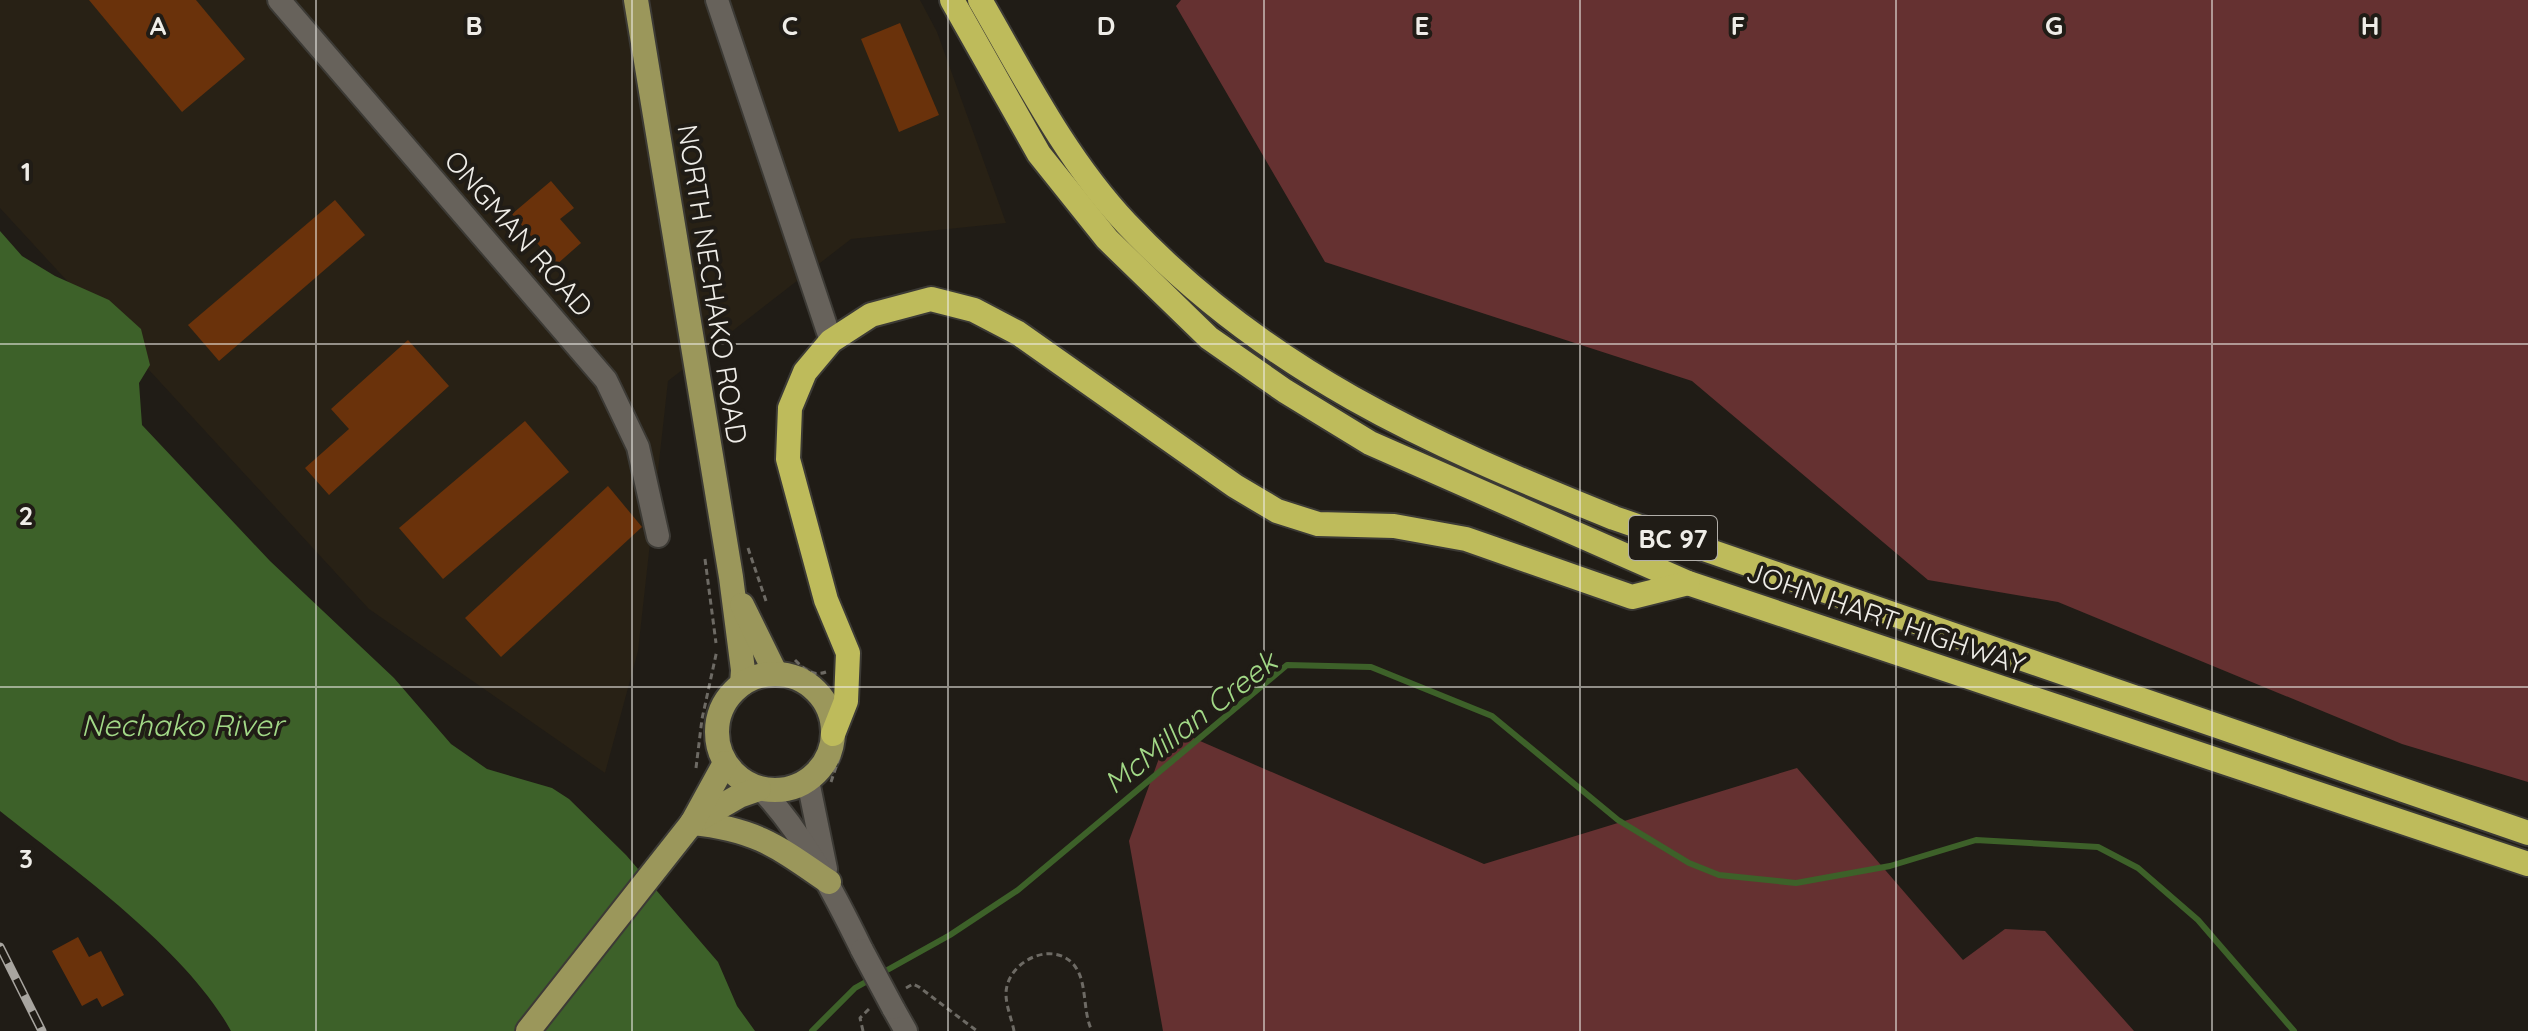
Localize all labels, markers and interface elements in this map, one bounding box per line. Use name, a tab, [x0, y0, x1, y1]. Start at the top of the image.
text: A	[150, 9, 167, 42]
text: B	[465, 9, 483, 42]
text: C	[782, 9, 798, 42]
text: D	[1097, 9, 1115, 42]
text: E	[1415, 9, 1429, 42]
text: F	[1731, 9, 1745, 42]
text: G	[2045, 9, 2063, 42]
text: H	[2361, 9, 2379, 42]
street label: NORTH NECHAKO ROAD	[670, 122, 756, 446]
street label: ONGMAN ROAD	[437, 143, 601, 323]
text: 1	[21, 155, 31, 188]
text: 2	[19, 499, 33, 532]
road number: BC 97	[1629, 516, 1717, 560]
street label: JOHN HART HIGHWAY	[1742, 554, 2030, 682]
water label: McMillan Creek	[1096, 641, 1287, 801]
water label: Nechako River	[81, 706, 286, 744]
text: 3	[19, 842, 33, 875]

